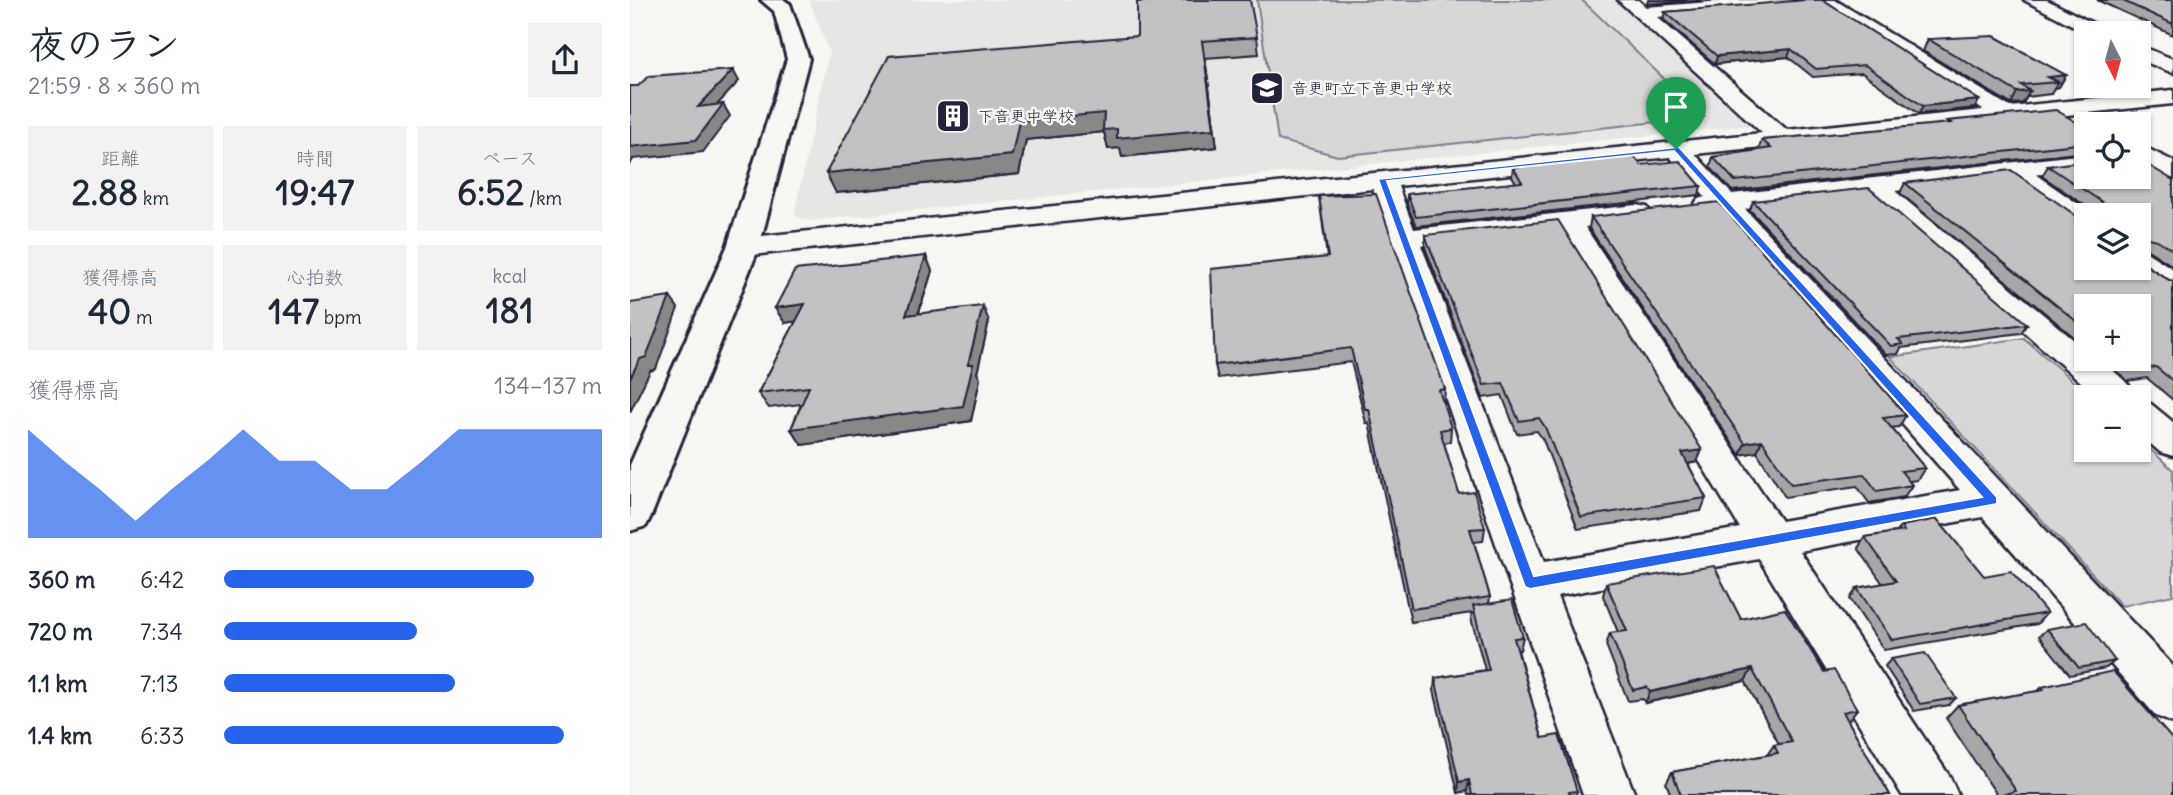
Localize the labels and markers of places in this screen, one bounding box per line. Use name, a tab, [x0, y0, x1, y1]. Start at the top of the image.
school or university icon: 音更町立下音更中学校	[1248, 69, 1286, 107]
pin	[1646, 77, 1706, 149]
place label: 音更町立下音更中学校	[1292, 78, 1452, 98]
building icon: 下音更中学校	[934, 97, 972, 135]
place label: 下音更中学校	[978, 106, 1074, 126]

